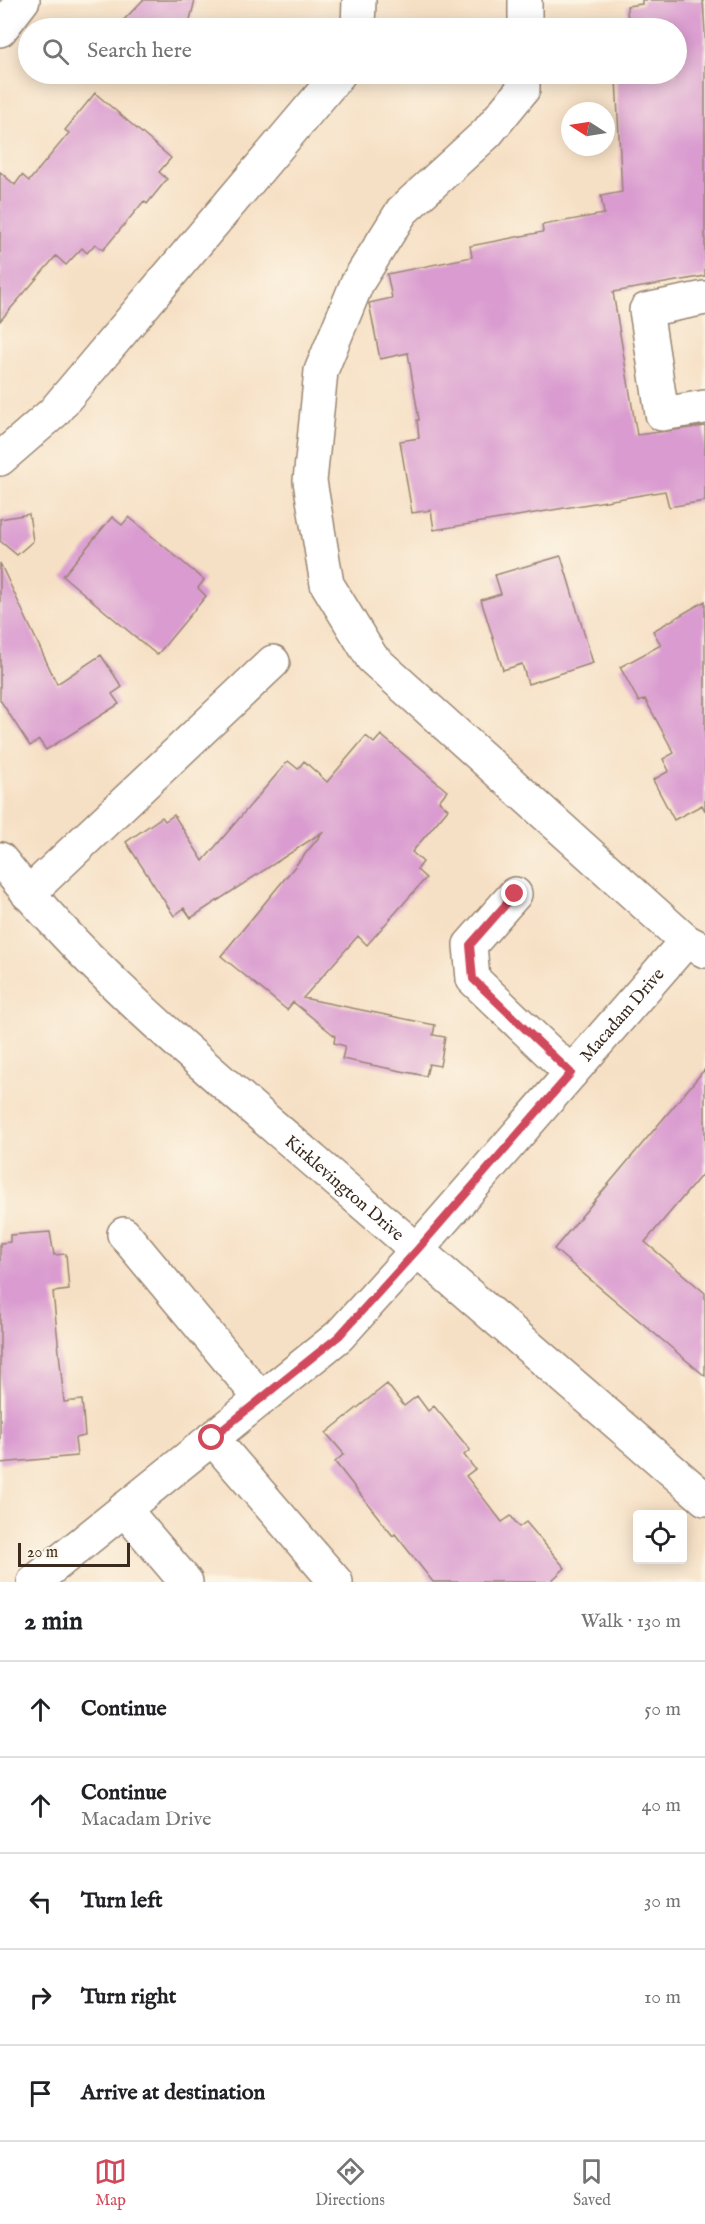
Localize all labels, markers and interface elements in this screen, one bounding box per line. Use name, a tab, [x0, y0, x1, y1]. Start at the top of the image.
search box	[18, 18, 687, 84]
icon: search	[39, 35, 72, 68]
text: Search here	[87, 37, 192, 65]
north arrow	[561, 102, 615, 156]
route end	[501, 880, 527, 906]
street label: Macadam Drive	[576, 964, 670, 1067]
street label: Kirklevington Drive	[279, 1131, 408, 1247]
route start	[198, 1424, 224, 1450]
map controls	[633, 1510, 687, 1564]
button: locate	[633, 1510, 687, 1564]
scale bar	[18, 1540, 130, 1568]
text: 20 m	[27, 1543, 58, 1563]
text: 2 min	[24, 1605, 83, 1638]
text: Walk · 130 m	[581, 1609, 681, 1634]
icon: ahead	[24, 1693, 57, 1726]
text: Continue	[81, 1695, 167, 1723]
text: 50 m	[644, 1697, 681, 1722]
text: Continue	[81, 1779, 167, 1807]
icon: ahead	[24, 1789, 57, 1822]
text: 40 m	[642, 1793, 681, 1818]
text: Macadam Drive	[81, 1807, 211, 1832]
icon: left	[24, 1885, 57, 1918]
text: Turn left	[81, 1887, 163, 1915]
text: 30 m	[644, 1889, 681, 1914]
icon: right	[24, 1981, 57, 2014]
text: Turn right	[81, 1983, 176, 2011]
text: 10 m	[644, 1985, 681, 2010]
icon: arrive	[24, 2077, 57, 2110]
text: Arrive at destination	[81, 2079, 265, 2107]
tab: Map	[94, 2155, 127, 2211]
tab: Directions	[315, 2155, 385, 2211]
tab: Saved	[573, 2155, 611, 2211]

